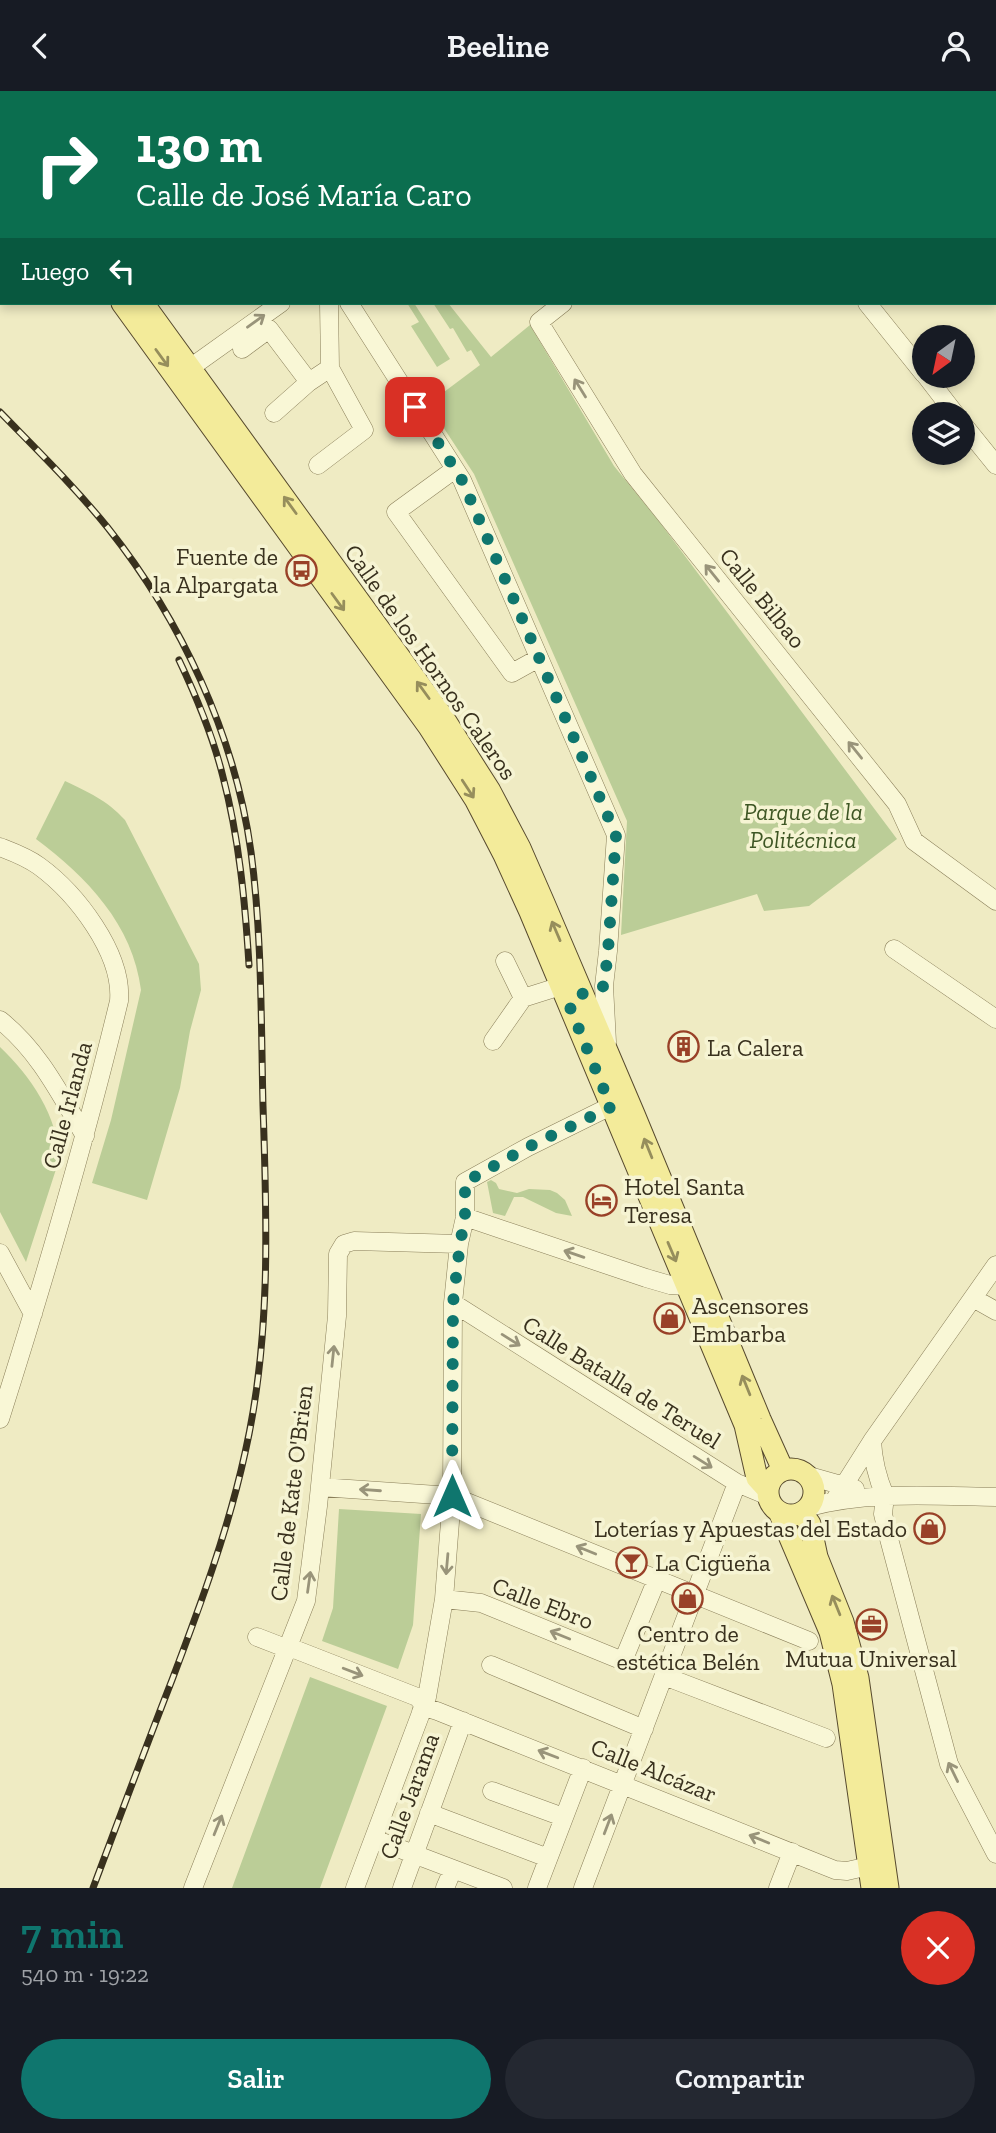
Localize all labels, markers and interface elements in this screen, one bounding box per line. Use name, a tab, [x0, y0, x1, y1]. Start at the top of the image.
icon: back	[21, 27, 59, 65]
text: Beeline	[447, 27, 549, 65]
icon: person	[937, 27, 975, 65]
text: 130 m	[136, 116, 262, 175]
icon: right	[21, 119, 112, 210]
text: Calle de José María Caro	[136, 176, 472, 214]
icon: left	[103, 252, 141, 290]
text: Luego	[21, 255, 89, 287]
one-way arrow	[246, 314, 265, 328]
north arrow	[912, 325, 975, 389]
map controls	[912, 325, 975, 465]
one-way arrow	[155, 348, 169, 367]
pin	[385, 377, 445, 437]
one-way arrow	[572, 379, 586, 399]
icon: arrive	[396, 388, 434, 426]
button: layers	[912, 402, 975, 465]
one-way arrow	[283, 496, 297, 515]
street label: Calle de los Hornos Caleros	[339, 539, 523, 785]
place label: Fuente de la Alpargata	[153, 542, 278, 599]
street label: Calle Bilbao	[714, 542, 812, 654]
bus stop icon: Fuente de la Alpargata	[284, 553, 318, 587]
one-way arrow	[705, 564, 720, 583]
one-way arrow	[331, 592, 346, 611]
one-way arrow	[416, 681, 430, 700]
one-way arrow	[847, 742, 862, 760]
one-way arrow	[462, 778, 476, 798]
park label: Parque de la Politécnica	[743, 797, 863, 854]
one-way arrow	[549, 921, 562, 942]
building icon: La Calera	[667, 1030, 701, 1064]
place label: La Calera	[707, 1033, 804, 1062]
street label: Calle Irlanda	[36, 1038, 98, 1172]
one-way arrow	[641, 1138, 654, 1159]
place label: Hotel Santa Teresa	[624, 1172, 745, 1229]
hotel icon: Hotel Santa Teresa	[584, 1183, 618, 1217]
one-way arrow	[666, 1241, 679, 1262]
one-way arrow	[563, 1247, 585, 1260]
place label: Ascensores Embarba	[692, 1291, 809, 1348]
shop icon: Ascensores Embarba	[652, 1302, 686, 1336]
street label: Calle Batalla de Teruel	[518, 1309, 726, 1455]
one-way arrow	[501, 1332, 520, 1347]
one-way arrow	[327, 1345, 340, 1368]
one-way arrow	[738, 1374, 751, 1396]
street label: Calle de Kate O'Brien	[263, 1383, 319, 1603]
one-way arrow	[693, 1455, 713, 1469]
position arrow	[415, 1459, 489, 1533]
one-way arrow	[358, 1484, 381, 1497]
shop icon: Loterías y Apuestas del Estado	[913, 1511, 947, 1545]
place label: Loterías y Apuestas del Estado	[594, 1514, 907, 1543]
one-way arrow	[576, 1543, 598, 1556]
bar icon: La Cigüeña	[615, 1545, 649, 1579]
place label: La Cigüeña	[655, 1548, 771, 1577]
one-way arrow	[440, 1552, 453, 1575]
street label: Calle Ebro	[488, 1570, 598, 1636]
one-way arrow	[303, 1571, 316, 1594]
shop icon: Centro de estética Belén	[671, 1582, 705, 1616]
one-way arrow	[829, 1594, 842, 1616]
office icon: Mutua Universal	[854, 1607, 888, 1641]
place label: Centro de estética Belén	[617, 1619, 760, 1676]
one-way arrow	[549, 1628, 571, 1641]
place label: Mutua Universal	[785, 1644, 957, 1673]
one-way arrow	[341, 1666, 363, 1679]
street label: Calle Jarama	[373, 1729, 445, 1863]
street label: Calle Alcázar	[587, 1732, 721, 1808]
one-way arrow	[537, 1746, 559, 1759]
one-way arrow	[946, 1762, 960, 1783]
one-way arrow	[213, 1814, 226, 1836]
one-way arrow	[602, 1814, 615, 1836]
one-way arrow	[748, 1831, 770, 1844]
text: 7 min	[21, 1908, 123, 1959]
button: close	[901, 1911, 975, 1985]
text: 540 m · 19:22	[21, 1960, 149, 1988]
button: Salir	[21, 2039, 491, 2119]
button: Compartir	[505, 2039, 975, 2119]

